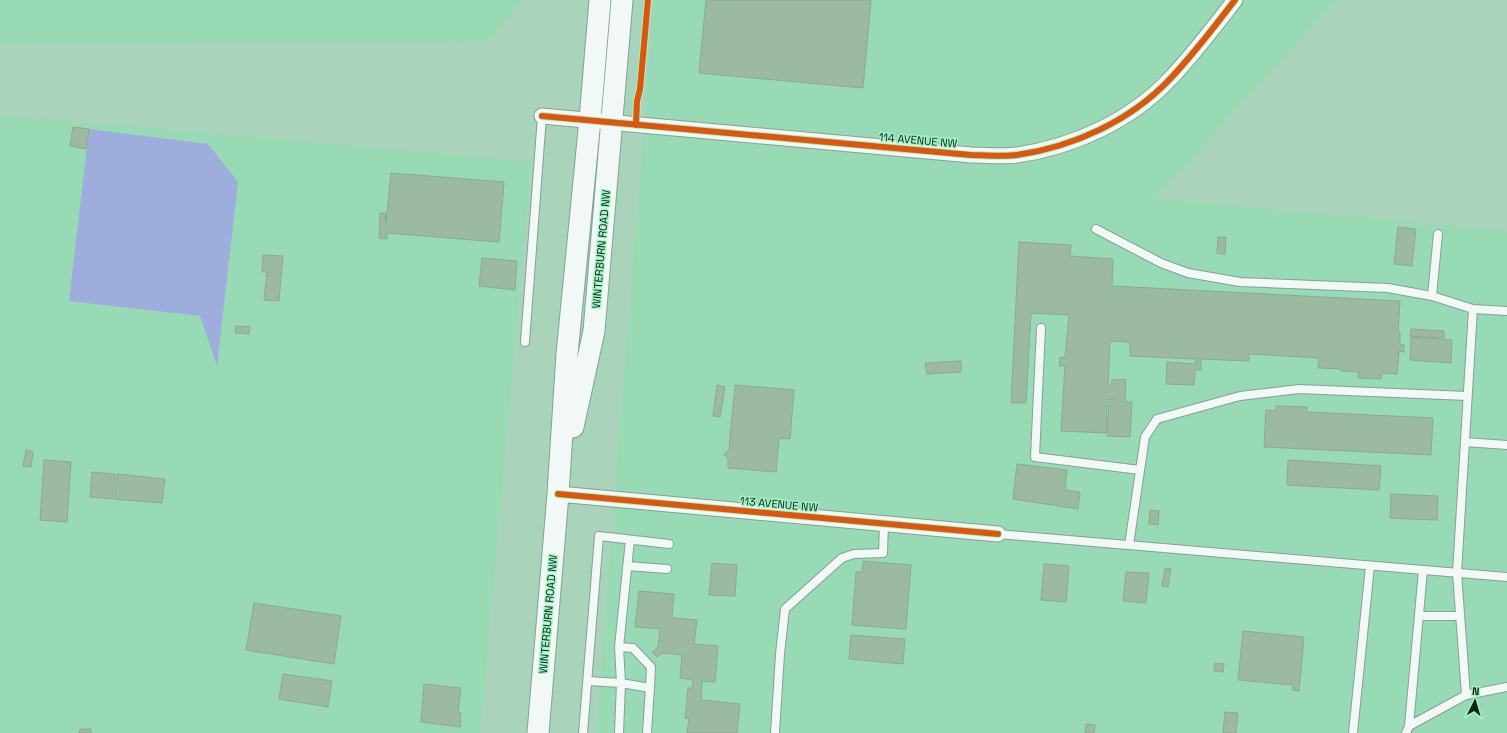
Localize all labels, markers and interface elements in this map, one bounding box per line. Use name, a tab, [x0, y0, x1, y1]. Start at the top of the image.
street label: 114 AVENUE NW	[878, 130, 958, 150]
street label: WINTERBURN ROAD NW	[589, 189, 613, 309]
street label: 113 AVENUE NW	[739, 494, 819, 514]
street label: WINTERBURN ROAD NW	[536, 554, 560, 674]
north arrow	[1455, 681, 1495, 721]
text: N	[1472, 684, 1480, 698]

